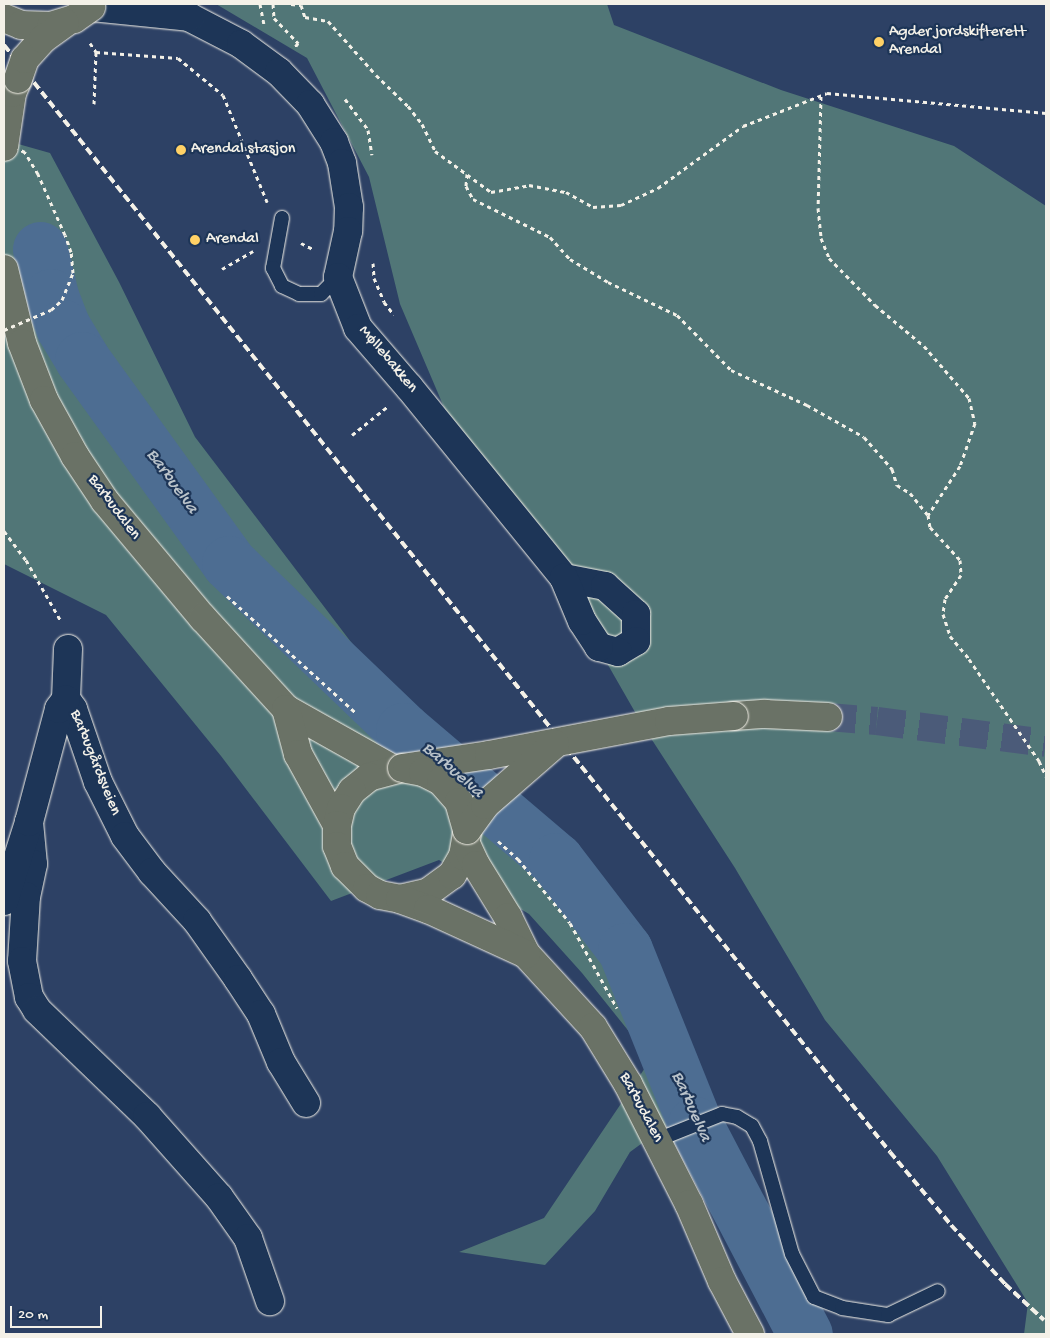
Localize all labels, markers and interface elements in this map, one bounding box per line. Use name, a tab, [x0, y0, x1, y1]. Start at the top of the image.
place label: Agder jordskifterett Arendal	[889, 23, 1026, 61]
marker: Agder jordskifterett Arendal	[873, 36, 885, 48]
place label: Arendal stasjon	[191, 140, 295, 160]
marker: Arendal stasjon	[175, 144, 187, 156]
place label: Arendal	[206, 230, 259, 250]
marker: Arendal	[188, 233, 202, 247]
street label: Møllebakken	[353, 322, 421, 398]
water label: Barbuelva	[140, 445, 202, 519]
street label: Barbudalen	[82, 472, 144, 544]
street label: Barbugårdsveien	[64, 707, 124, 819]
water label: Barbuelva	[417, 738, 487, 804]
water label: Barbuelva	[665, 1068, 715, 1146]
street label: Barbudalen	[614, 1070, 666, 1146]
scale bar	[12, 1296, 105, 1328]
text: 20 m	[18, 1306, 48, 1324]

